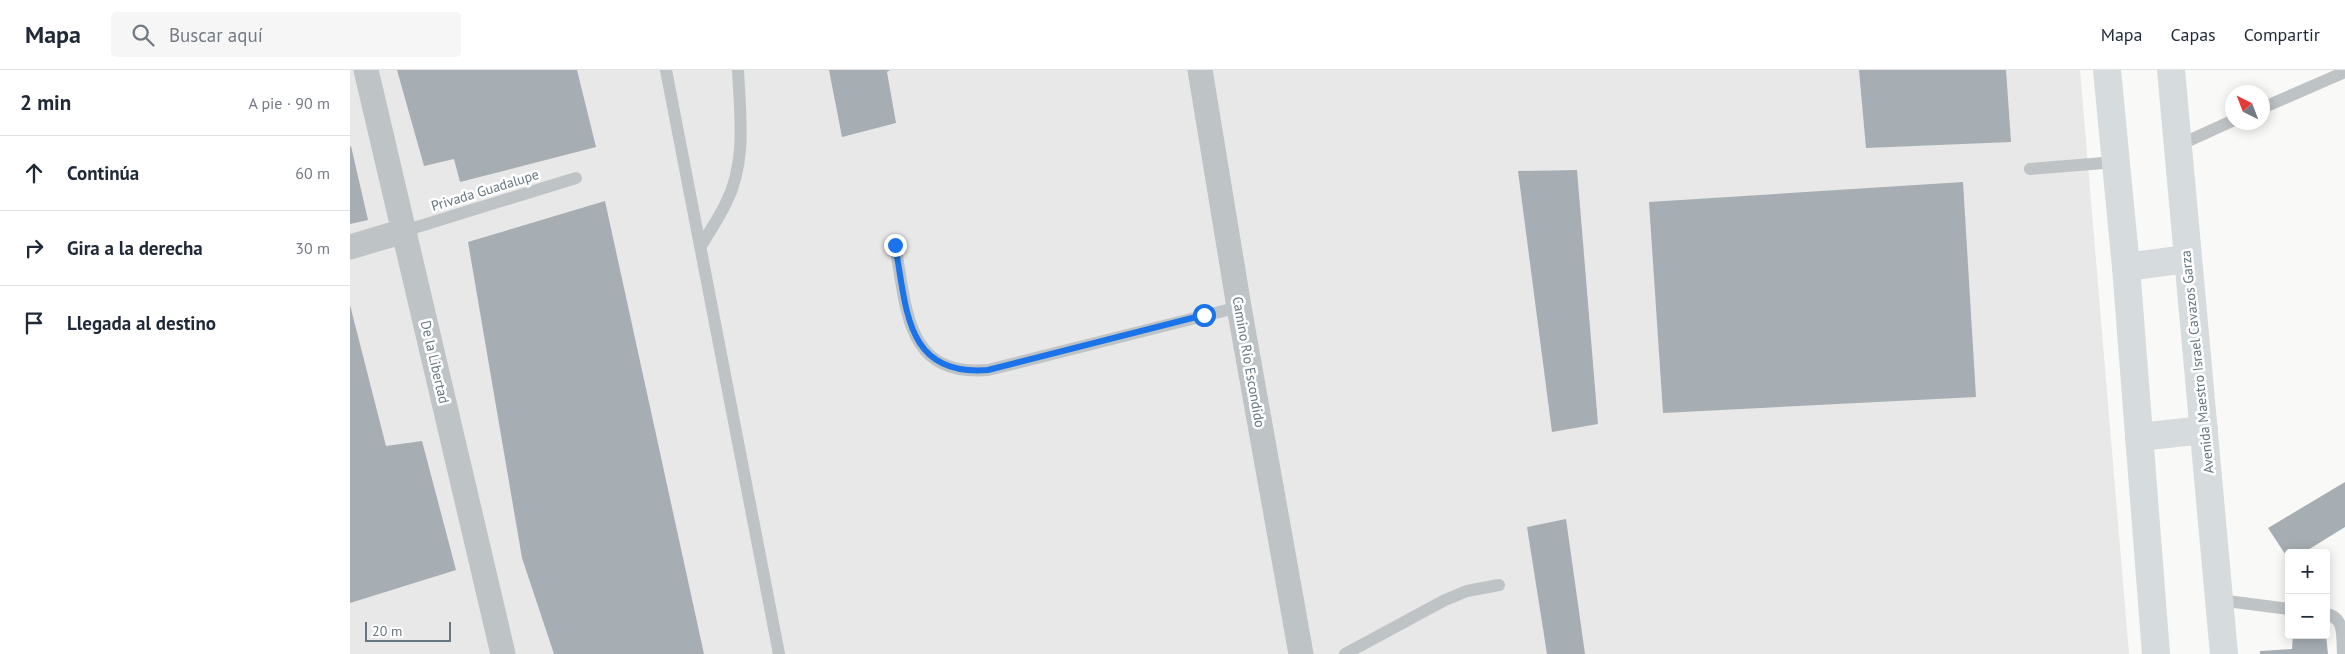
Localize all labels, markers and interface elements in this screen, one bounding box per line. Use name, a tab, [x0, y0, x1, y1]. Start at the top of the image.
search box	[111, 12, 461, 57]
text: Mapa	[25, 19, 81, 50]
icon: search	[129, 21, 157, 49]
text: Buscar aquí	[169, 23, 263, 47]
text: Mapa	[2101, 23, 2143, 46]
text: Capas	[2171, 23, 2216, 46]
text: Compartir	[2244, 23, 2320, 46]
north arrow	[2225, 85, 2270, 130]
text: 2 min	[20, 89, 71, 116]
text: A pie · 90 m	[248, 93, 330, 113]
icon: ahead	[20, 159, 48, 187]
text: Continúa	[67, 161, 139, 185]
text: 60 m	[295, 163, 330, 183]
street label: Privada Guadalupe	[429, 165, 541, 215]
icon: right	[20, 234, 48, 262]
route end	[884, 234, 907, 257]
text: Gira a la derecha	[67, 236, 203, 260]
text: 30 m	[295, 238, 330, 258]
street label: Avenida Maestro Israel Cavazos Garza	[2176, 249, 2218, 475]
street label: Camino Río Escondido	[1229, 295, 1269, 429]
route start	[1193, 304, 1216, 327]
icon: arrive	[20, 309, 48, 337]
text: Llegada al destino	[67, 311, 216, 335]
street label: De la Libertad	[417, 319, 453, 405]
map controls	[2285, 549, 2330, 639]
button: +	[2285, 549, 2330, 594]
button: −	[2285, 594, 2330, 639]
scale bar	[365, 619, 451, 642]
text: 20 m	[372, 622, 402, 640]

